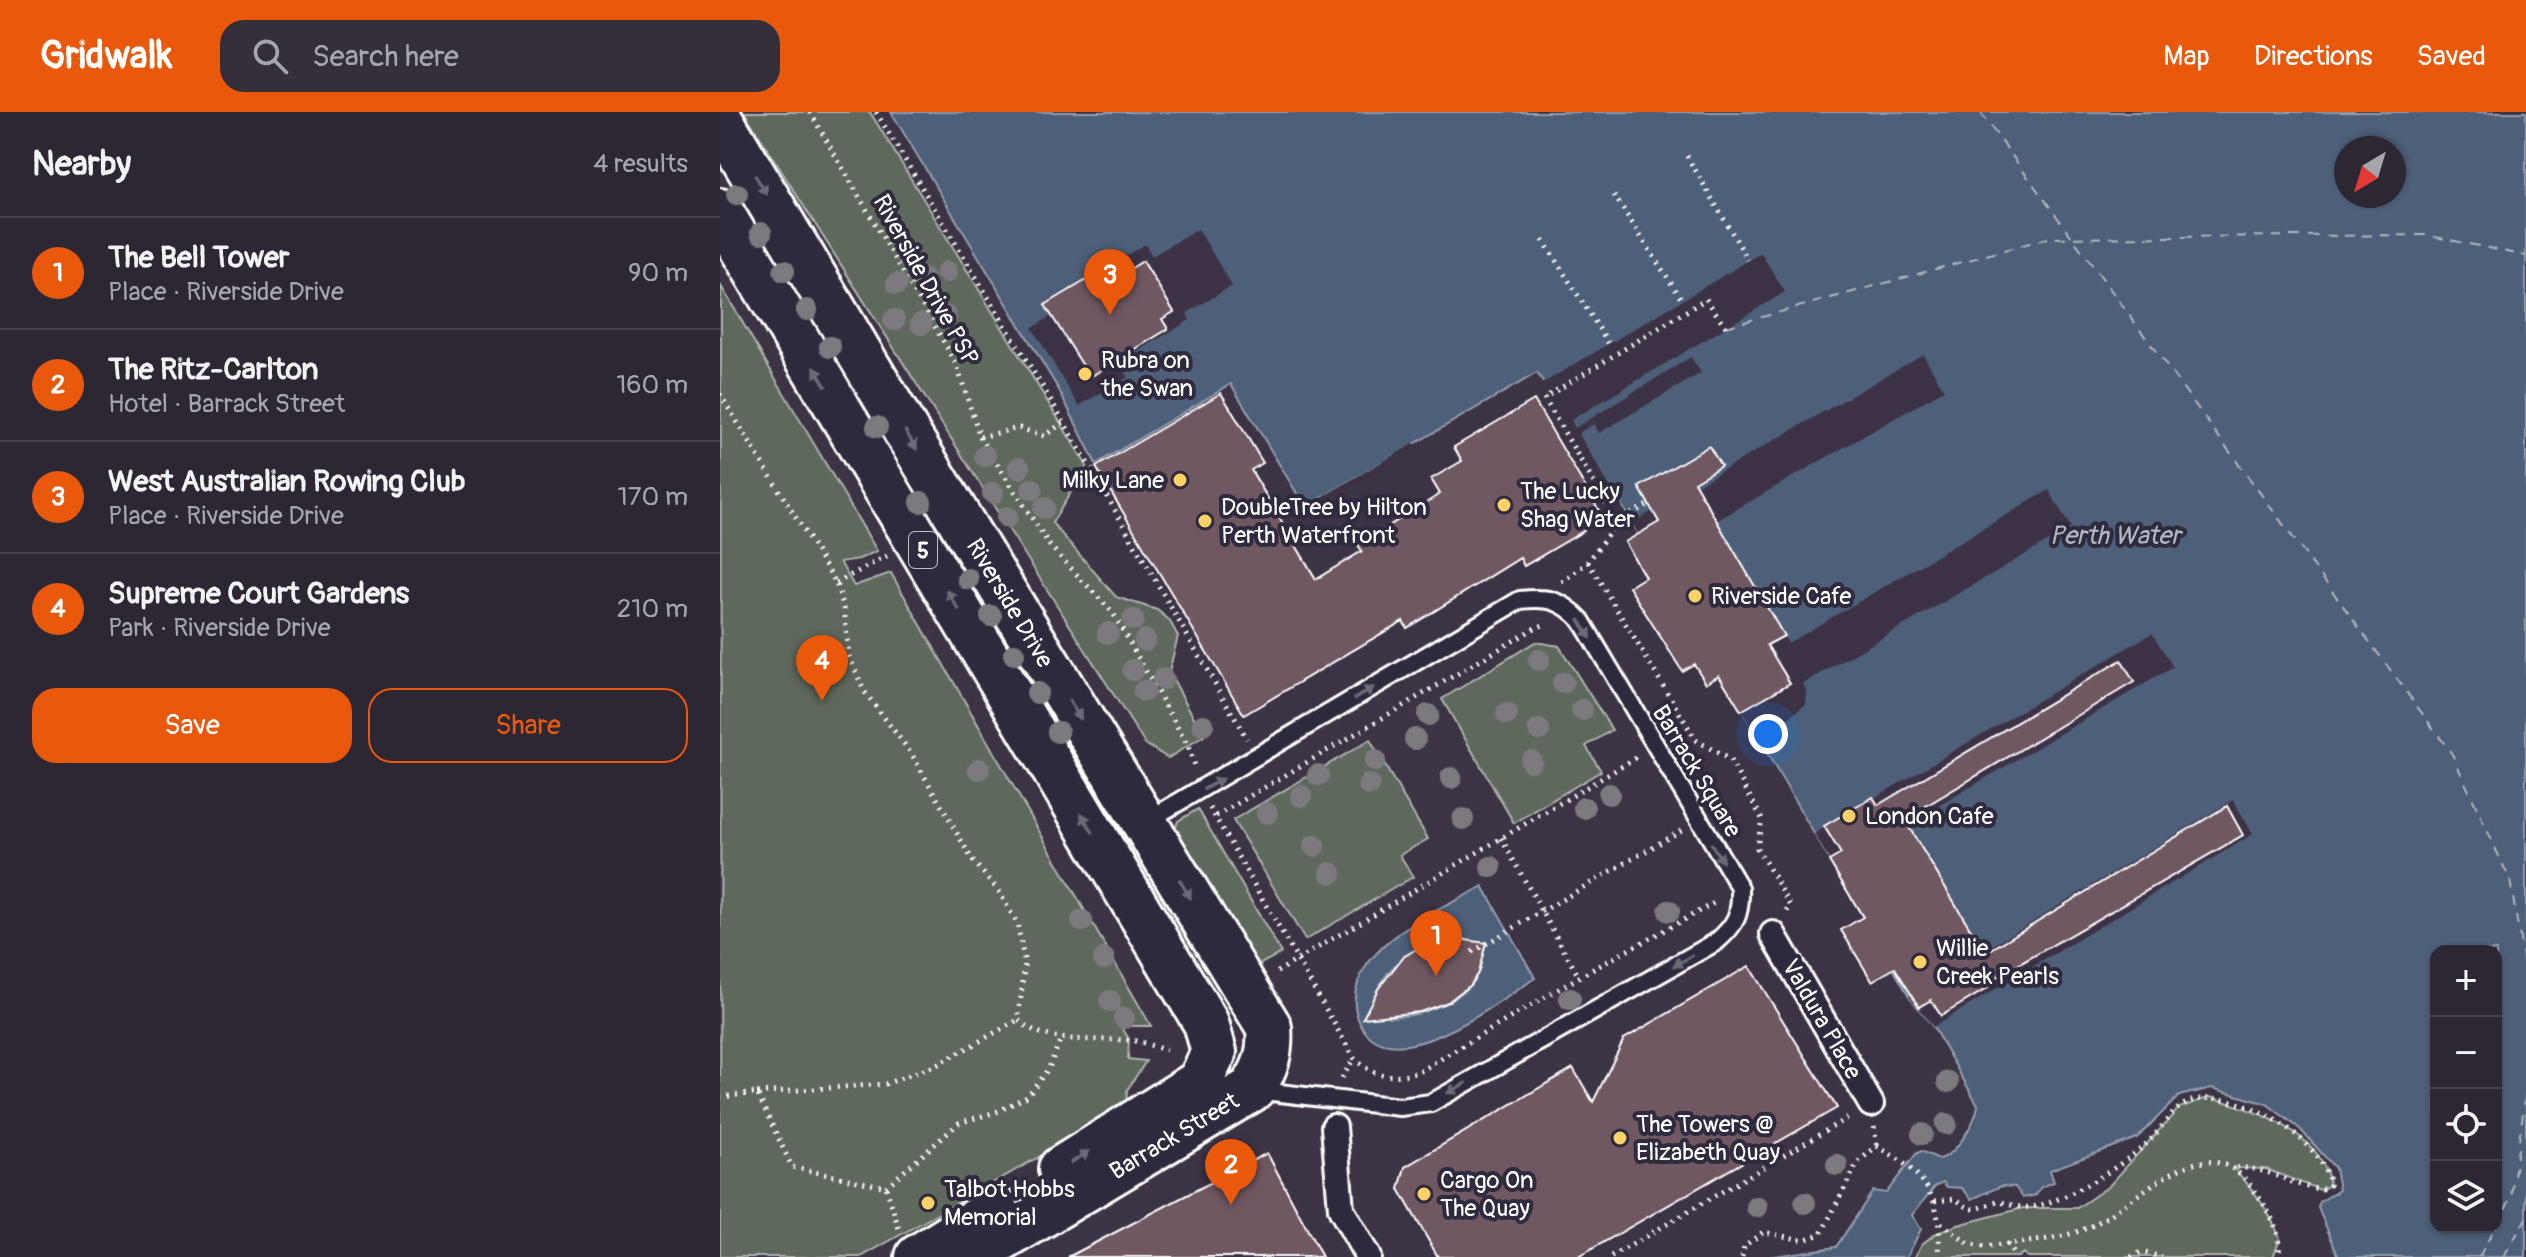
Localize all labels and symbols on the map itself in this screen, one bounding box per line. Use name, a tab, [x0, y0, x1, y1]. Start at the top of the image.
north arrow	[2334, 136, 2406, 208]
one-way arrow	[753, 174, 767, 196]
street label: Riverside Drive PSP	[867, 190, 985, 371]
pin: 3	[1084, 249, 1136, 315]
place label: Rubra on the Swan	[1100, 346, 1193, 403]
marker: Rubra on the Swan	[1076, 365, 1094, 383]
one-way arrow	[813, 366, 827, 388]
one-way arrow	[904, 429, 918, 451]
place label: Milky Lane	[1062, 466, 1164, 495]
marker: Milky Lane	[1171, 471, 1189, 489]
place label: The Lucky Shag Water	[1520, 477, 1635, 534]
place label: DoubleTree by Hilton Perth Waterfront	[1221, 493, 1427, 550]
marker: The Lucky Shag Water	[1495, 496, 1513, 514]
marker: DoubleTree by Hilton Perth Waterfront	[1196, 512, 1214, 530]
water label: Perth Water	[2050, 520, 2184, 552]
road number: 5	[909, 532, 937, 568]
street label: Riverside Drive	[960, 533, 1060, 673]
place label: Riverside Cafe	[1711, 582, 1851, 611]
marker: Riverside Cafe	[1686, 587, 1704, 605]
one-way arrow	[946, 589, 960, 611]
one-way arrow	[1578, 618, 1592, 640]
pin: 4	[796, 635, 848, 701]
one-way arrow	[1353, 686, 1375, 700]
one-way arrow	[1068, 699, 1083, 720]
street label: Barrack Square	[1646, 700, 1747, 843]
your location	[1748, 714, 1788, 754]
one-way arrow	[1202, 777, 1224, 791]
place label: London Cafe	[1865, 802, 1994, 831]
marker: London Cafe	[1840, 807, 1858, 825]
one-way arrow	[1080, 812, 1094, 834]
one-way arrow	[1710, 842, 1724, 864]
one-way arrow	[1178, 878, 1192, 900]
pin: 1	[1410, 910, 1462, 976]
place label: Willie Creek Pearls	[1936, 934, 2059, 991]
marker: Willie Creek Pearls	[1911, 953, 1929, 971]
one-way arrow	[1672, 954, 1694, 968]
street label: Valdura Place	[1775, 954, 1868, 1085]
one-way arrow	[1445, 1081, 1468, 1095]
street label: Barrack Street	[1104, 1086, 1244, 1186]
place label: The Towers @ Elizabeth Quay	[1636, 1110, 1780, 1167]
marker: The Towers @ Elizabeth Quay	[1611, 1129, 1629, 1147]
pin: 2	[1205, 1139, 1257, 1205]
one-way arrow	[1069, 1150, 1090, 1165]
place label: Cargo On The Quay	[1440, 1166, 1534, 1223]
place label: Talbot Hobbs Memorial	[944, 1175, 1075, 1232]
marker: Cargo On The Quay	[1415, 1185, 1433, 1203]
marker: Talbot Hobbs Memorial	[919, 1194, 937, 1212]

